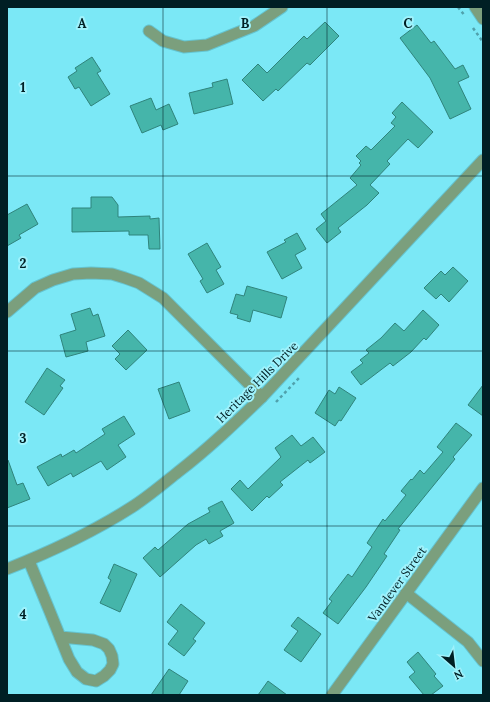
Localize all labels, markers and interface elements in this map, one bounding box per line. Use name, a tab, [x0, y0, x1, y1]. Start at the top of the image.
text: A	[78, 15, 87, 32]
text: B	[241, 15, 250, 32]
text: C	[404, 15, 413, 32]
text: 1	[20, 79, 26, 96]
text: 2	[20, 255, 27, 272]
street label: Heritage Hills Drive	[213, 338, 301, 426]
text: 3	[19, 430, 27, 447]
street label: Vandever Street	[364, 543, 430, 625]
text: 4	[19, 606, 27, 623]
north arrow	[434, 646, 474, 686]
text: N	[451, 667, 466, 683]

